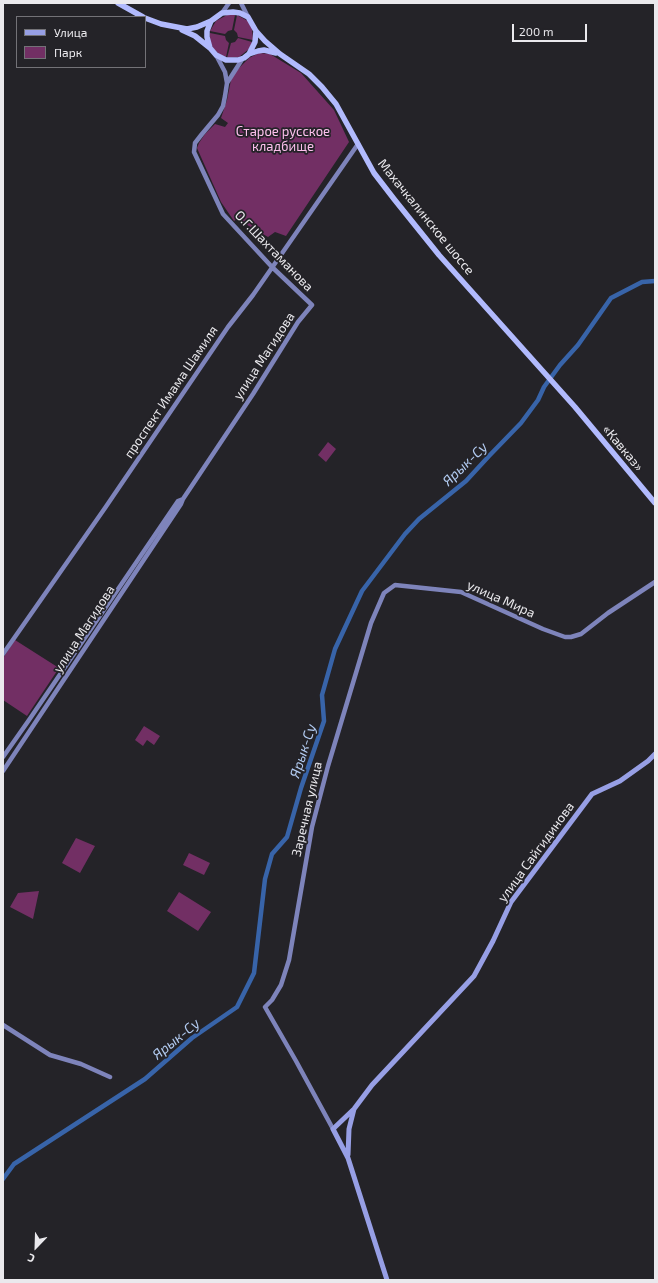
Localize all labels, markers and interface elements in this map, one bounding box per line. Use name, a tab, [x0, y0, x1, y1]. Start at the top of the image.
legend	[16, 16, 146, 68]
scale bar	[514, 16, 589, 42]
text: 200 m	[519, 24, 553, 38]
text: Улица	[54, 25, 87, 39]
text: Парк	[54, 45, 82, 59]
park label: Старое русское кладбище	[236, 124, 330, 155]
street label: Махачкалинское шоссе	[375, 156, 477, 278]
street label: О.Г.Шахтаманова	[231, 207, 317, 295]
street label: улица Магидова	[230, 309, 298, 403]
street label: проспект Имама Шамиля	[121, 323, 221, 461]
street label: «Кавказ»	[599, 422, 647, 474]
water label: Ярык-Су	[439, 439, 491, 489]
street label: улица Мира	[464, 577, 538, 621]
street label: улица Магидова	[50, 582, 118, 676]
water label: Ярык-Су	[286, 722, 320, 780]
street label: Заречная улица	[289, 760, 325, 858]
street label: улица Сайгидинова	[495, 799, 577, 905]
water label: Ярык-Су	[149, 1015, 203, 1063]
north arrow	[16, 1227, 56, 1267]
text: С	[26, 1251, 37, 1266]

